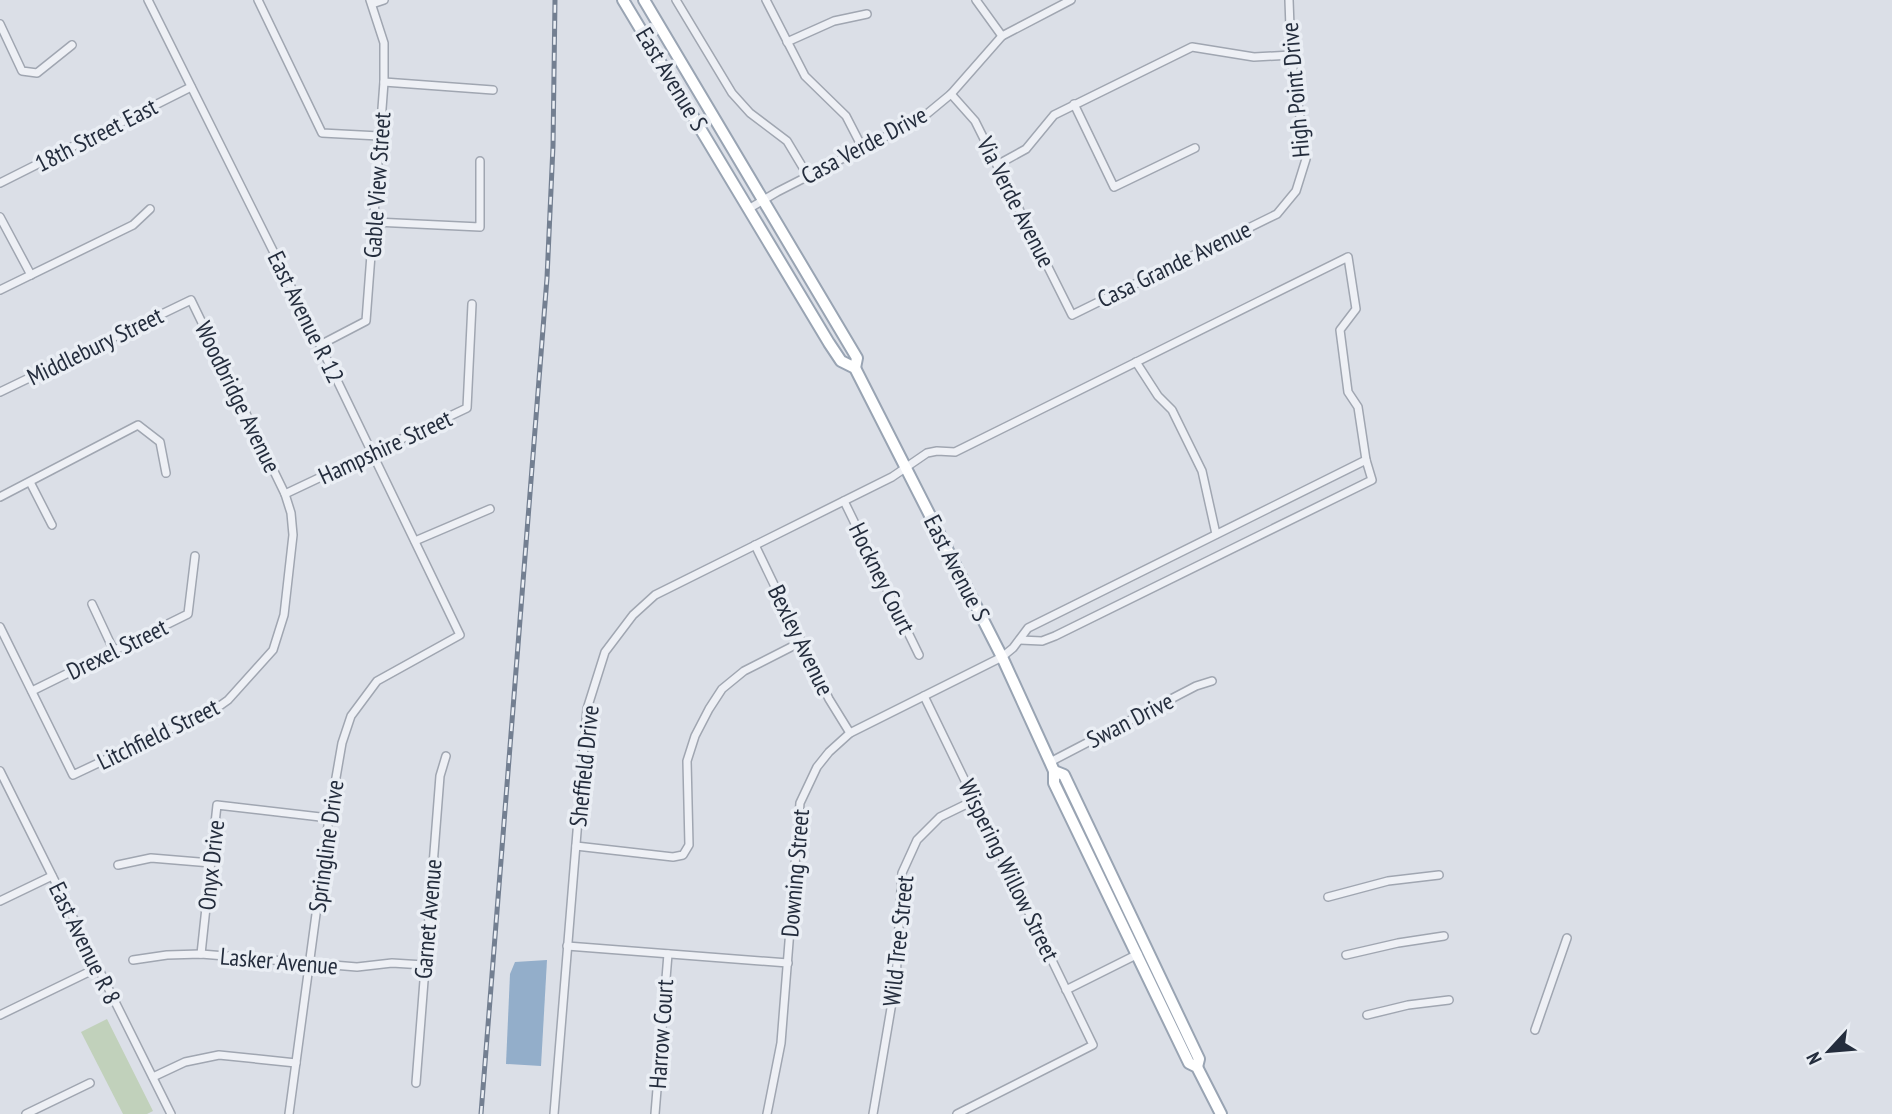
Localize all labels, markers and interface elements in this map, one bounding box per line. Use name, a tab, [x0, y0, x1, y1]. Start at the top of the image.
street label: High Point Drive	[1274, 21, 1316, 159]
street label: East Avenue S	[629, 22, 715, 136]
street label: 18th Street East	[30, 91, 163, 179]
street label: Casa Verde Drive	[796, 99, 932, 191]
street label: Gable View Street	[356, 111, 398, 259]
street label: Via Verde Avenue	[969, 131, 1062, 272]
street label: Casa Grande Avenue	[1092, 213, 1256, 315]
street label: East Avenue R 12	[261, 246, 351, 388]
street label: Middlebury Street	[22, 300, 168, 392]
street label: Woodbridge Avenue	[188, 316, 288, 478]
street label: Hampshire Street	[313, 402, 457, 491]
street label: East Avenue S	[917, 510, 997, 626]
street label: Hockney Court	[842, 518, 922, 639]
street label: Bexley Avenue	[761, 580, 841, 700]
street label: Drexel Street	[62, 611, 173, 687]
street label: Swan Drive	[1081, 685, 1179, 755]
street label: Litchfield Street	[92, 691, 224, 777]
street label: Sheffield Drive	[562, 704, 606, 828]
street label: Wispering Willow Street	[952, 774, 1067, 966]
street label: Springline Drive	[301, 778, 351, 914]
street label: Downing Street	[774, 807, 816, 938]
street label: Onyx Drive	[191, 818, 231, 912]
street label: Garnet Avenue	[407, 858, 449, 980]
street label: Wild Tree Street	[876, 874, 920, 1008]
street label: East Avenue R 8	[42, 877, 128, 1009]
street label: Lasker Avenue	[219, 940, 339, 982]
street label: Harrow Court	[642, 978, 680, 1090]
north arrow	[1794, 1016, 1864, 1086]
text: N	[1801, 1049, 1827, 1068]

